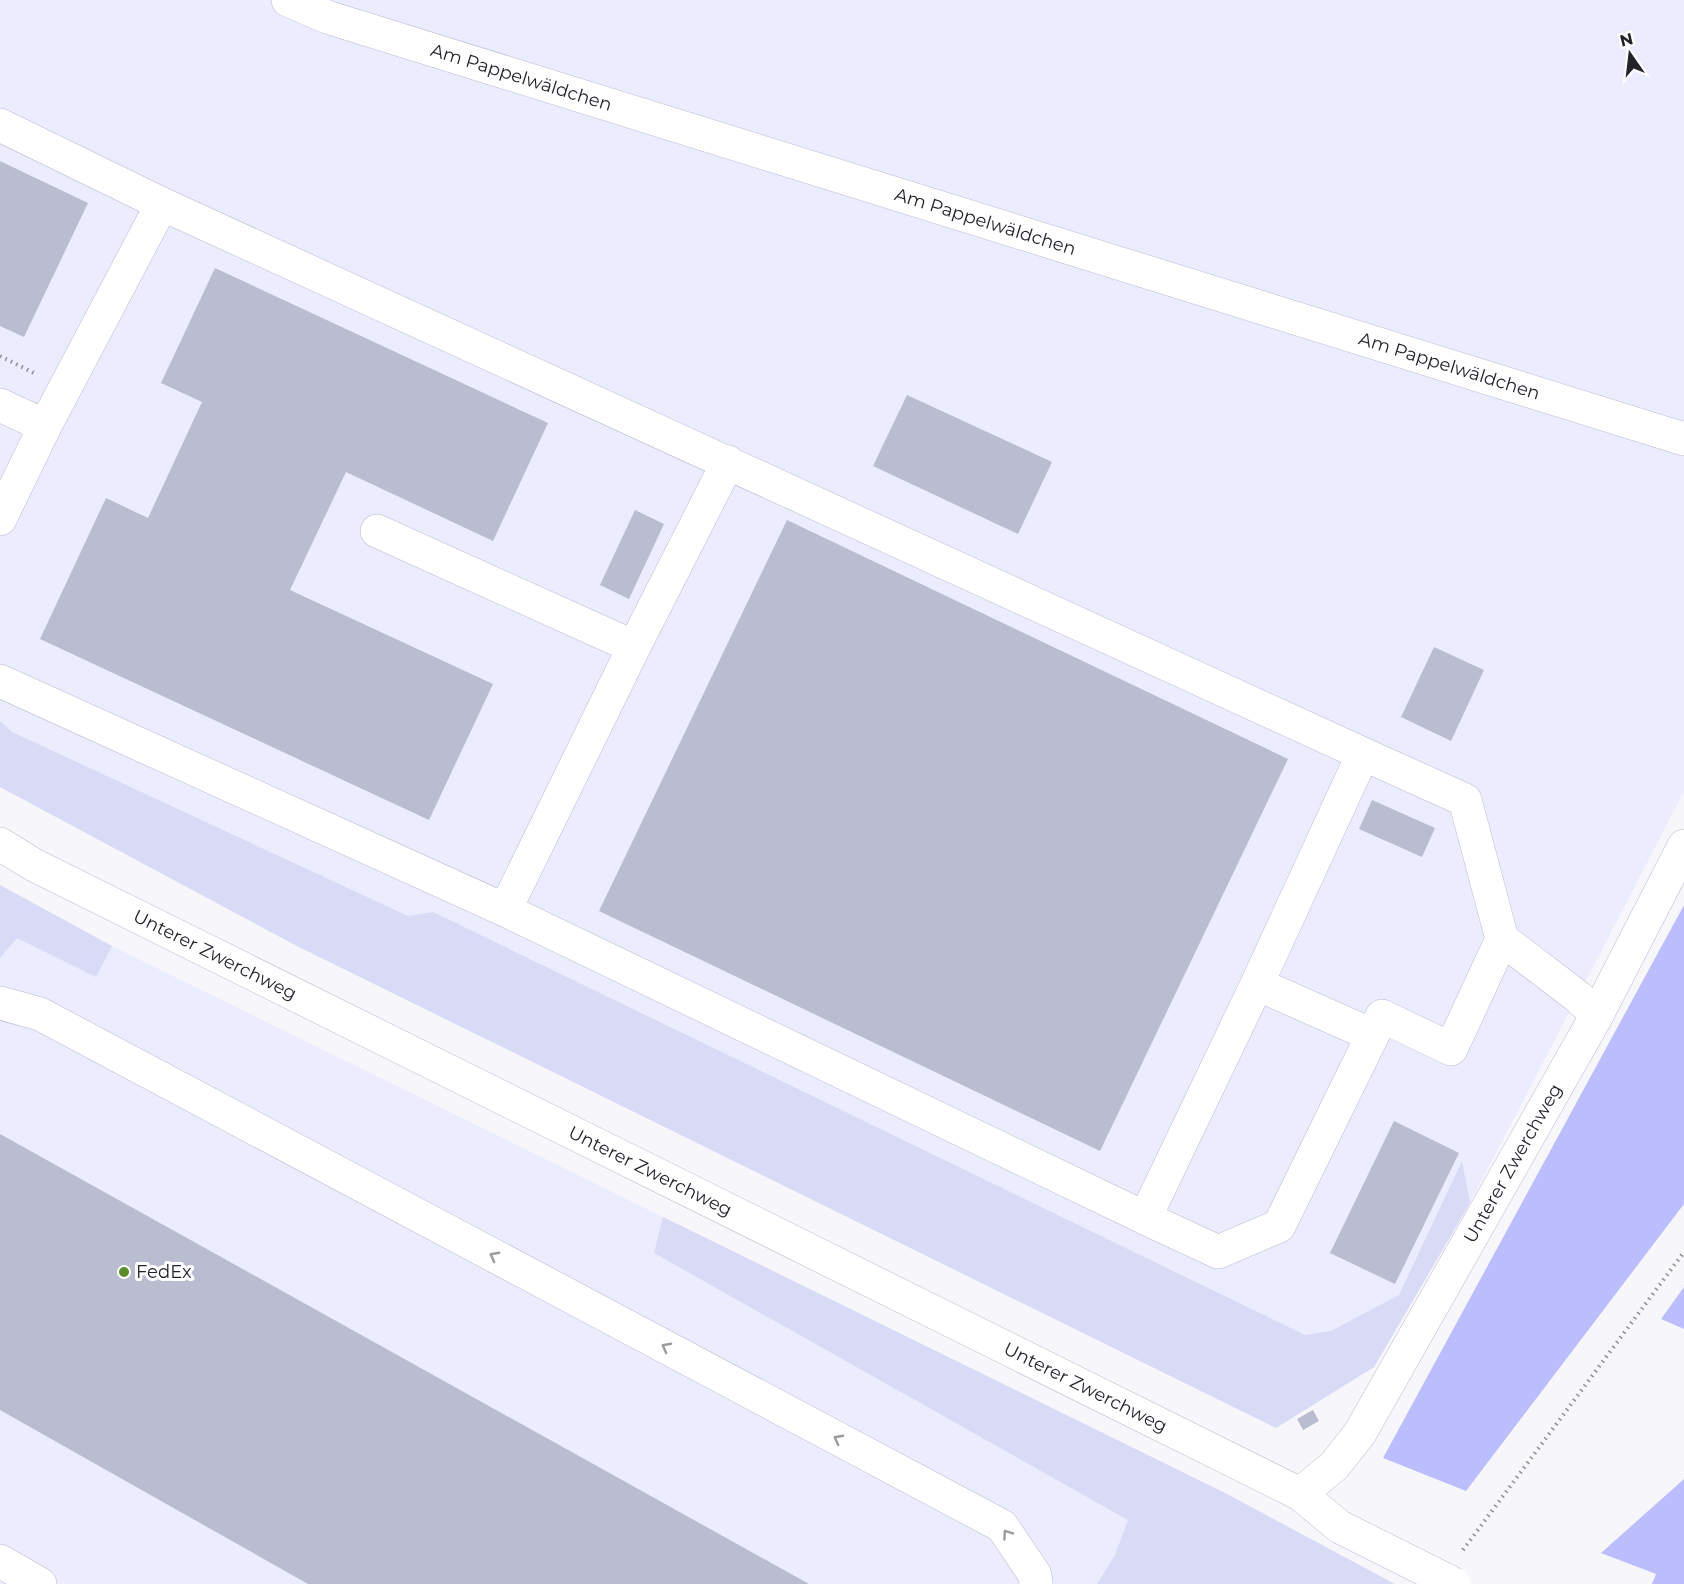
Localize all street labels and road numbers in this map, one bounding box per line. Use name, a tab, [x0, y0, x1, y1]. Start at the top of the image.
street label: Am Pappelwäldchen	[428, 39, 615, 116]
street label: Am Pappelwäldchen	[892, 183, 1079, 260]
street label: Am Pappelwäldchen	[1356, 328, 1543, 405]
street label: Unterer Zwerchweg	[130, 905, 300, 1005]
street label: Unterer Zwerchweg	[1459, 1080, 1567, 1247]
street label: Unterer Zwerchweg	[565, 1121, 736, 1221]
street label: Unterer Zwerchweg	[1000, 1338, 1171, 1437]

